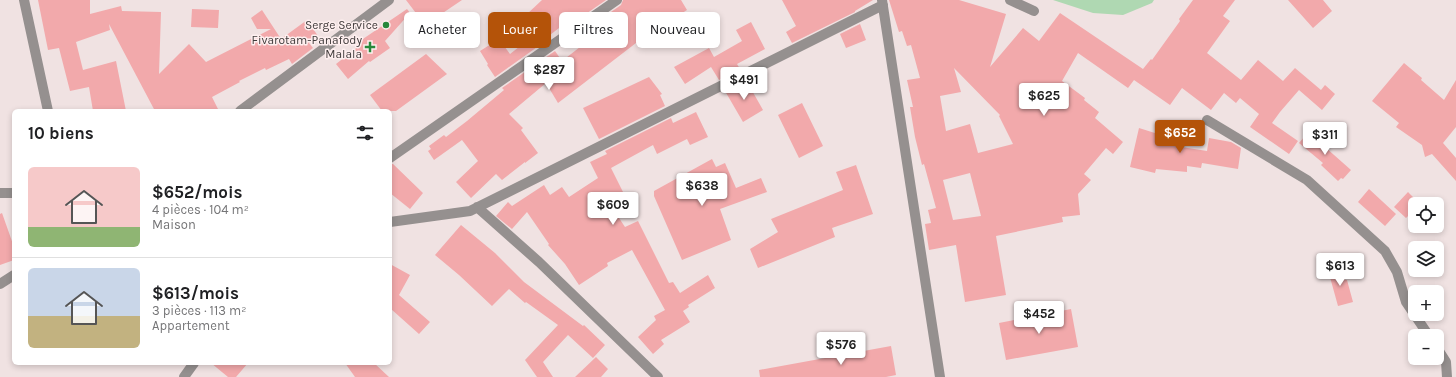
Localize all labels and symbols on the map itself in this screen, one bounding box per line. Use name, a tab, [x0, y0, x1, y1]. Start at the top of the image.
place label: Serge Service	[305, 18, 378, 32]
marker: Serge Service	[381, 20, 391, 30]
place label: Fivarotam-Panafody Malala	[252, 33, 362, 61]
marker: Fivarotam-Panafody Malala	[365, 42, 375, 52]
pin: $287	[525, 57, 573, 91]
pin: $491	[720, 67, 768, 101]
pin: $625	[1020, 83, 1068, 117]
pin: $652	[1156, 120, 1204, 154]
pin: $311	[1301, 122, 1349, 156]
pin: $638	[678, 173, 726, 207]
pin: $609	[589, 192, 637, 226]
pin: $613	[1316, 253, 1364, 287]
pin: $452	[1015, 301, 1063, 335]
pin: $576	[817, 332, 865, 366]

